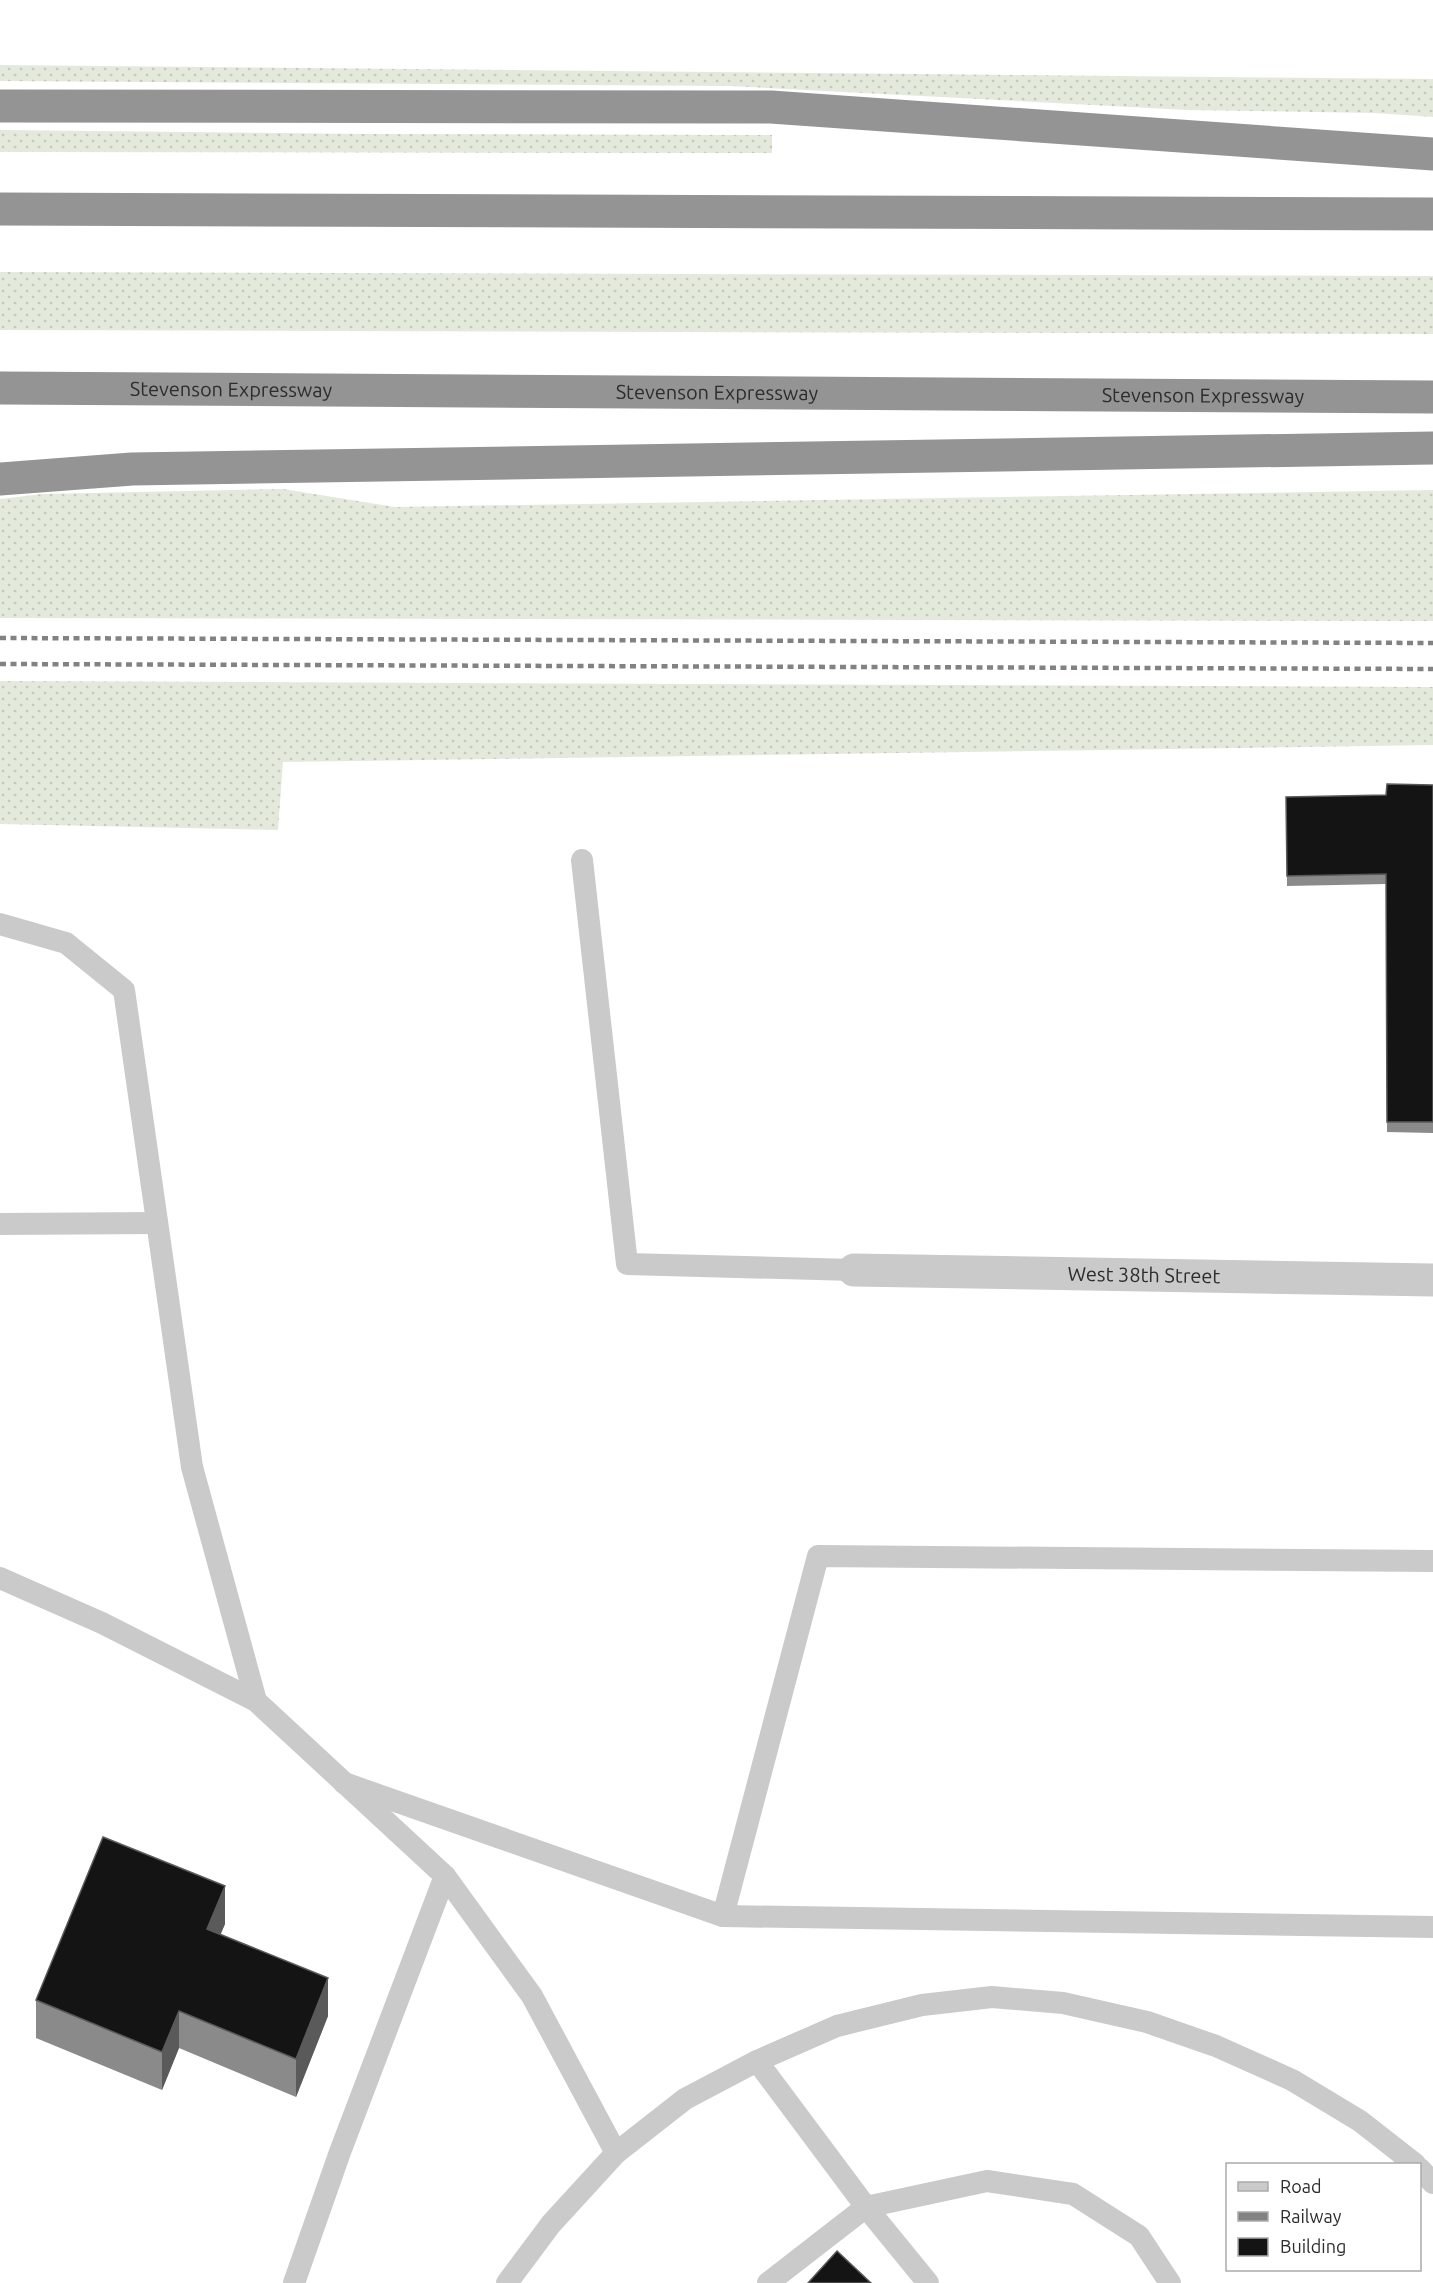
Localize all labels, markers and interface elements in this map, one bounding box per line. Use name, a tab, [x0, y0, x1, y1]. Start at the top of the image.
street label: Stevenson Expressway	[130, 377, 333, 401]
street label: Stevenson Expressway	[616, 380, 819, 404]
street label: Stevenson Expressway	[1102, 383, 1305, 407]
street label: West 38th Street	[1067, 1262, 1221, 1287]
legend	[1226, 2163, 1421, 2271]
text: Road	[1280, 2176, 1322, 2196]
text: Railway	[1280, 2206, 1342, 2226]
text: Building	[1280, 2236, 1346, 2256]

